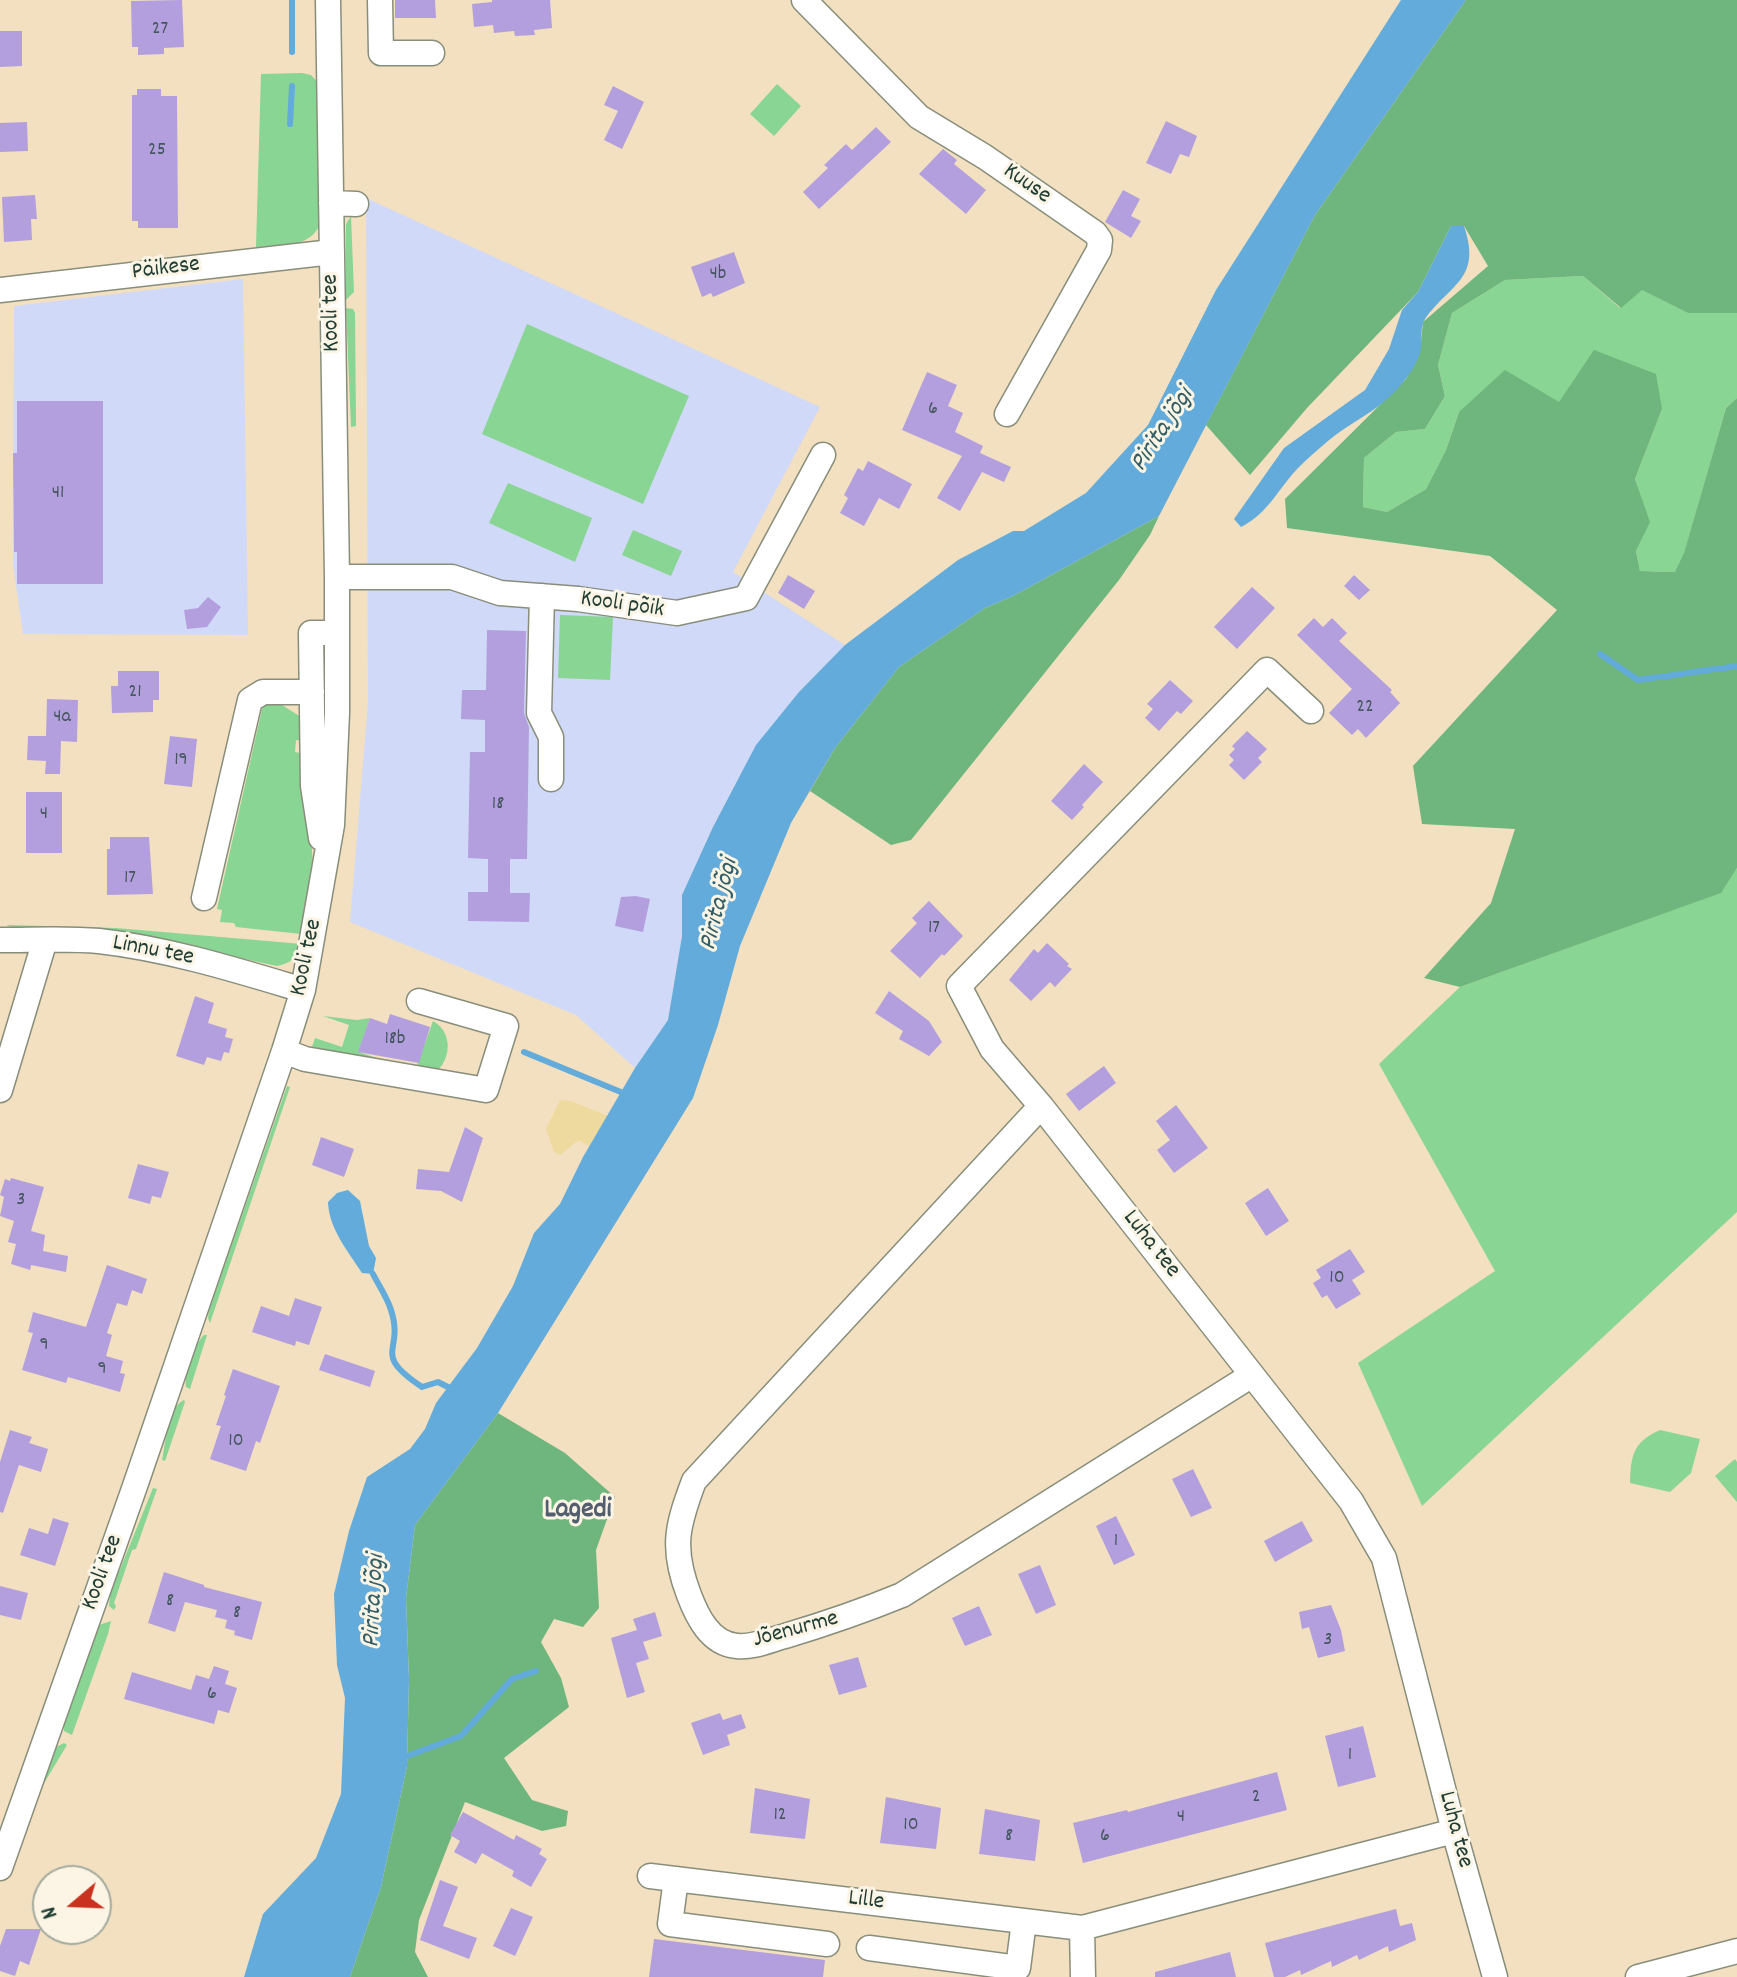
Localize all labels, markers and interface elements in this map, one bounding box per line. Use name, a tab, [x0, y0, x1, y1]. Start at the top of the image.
house number: 27	[152, 18, 168, 42]
house number: 25	[148, 139, 166, 163]
street label: Kuuse	[996, 158, 1056, 212]
street label: Päikese	[130, 252, 202, 288]
house number: 4b	[710, 263, 726, 287]
street label: Kooli tee	[318, 274, 348, 352]
water label: Pirita jõgi	[1126, 383, 1202, 479]
house number: 6	[928, 398, 938, 422]
house number: 41	[52, 482, 64, 506]
street label: Kooli põik	[578, 586, 666, 626]
house number: 21	[128, 681, 142, 705]
house number: 22	[1356, 696, 1374, 720]
house number: 4a	[53, 706, 71, 730]
house number: 19	[174, 749, 188, 773]
house number: 18	[492, 793, 504, 817]
house number: 4	[40, 803, 48, 827]
water label: Pirita jõgi	[695, 856, 747, 954]
house number: 17	[124, 867, 136, 891]
street label: Kooli tee	[286, 917, 330, 999]
house number: 17	[928, 917, 940, 941]
street label: Linnu tee	[110, 930, 196, 974]
house number: 18b	[384, 1028, 406, 1052]
house number: 3	[17, 1189, 25, 1213]
street label: Luha tee	[1115, 1205, 1185, 1285]
house number: 10	[1329, 1267, 1345, 1291]
house number: 9	[39, 1334, 49, 1358]
house number: 9	[97, 1358, 107, 1382]
house number: 10	[228, 1430, 244, 1454]
district label: Lagedi	[544, 1495, 612, 1529]
house number: 1	[1114, 1530, 1118, 1554]
street label: Kooli tee	[77, 1531, 131, 1615]
water label: Pirita jõgi	[358, 1554, 394, 1648]
house number: 8	[166, 1590, 174, 1614]
house number: 8	[233, 1602, 241, 1626]
street label: Jõenurme	[750, 1606, 842, 1656]
house number: 3	[1324, 1629, 1332, 1653]
house number: 6	[207, 1683, 217, 1707]
house number: 1	[1348, 1744, 1352, 1768]
house number: 2	[1252, 1786, 1260, 1810]
street label: Luha tee	[1430, 1789, 1478, 1871]
house number: 12	[773, 1804, 787, 1828]
house number: 4	[1177, 1806, 1185, 1830]
house number: 10	[903, 1814, 919, 1838]
house number: 8	[1005, 1825, 1013, 1849]
house number: 6	[1100, 1825, 1110, 1849]
north arrow	[32, 1865, 112, 1945]
street label: Lille	[846, 1886, 886, 1918]
text: N	[34, 1902, 67, 1923]

